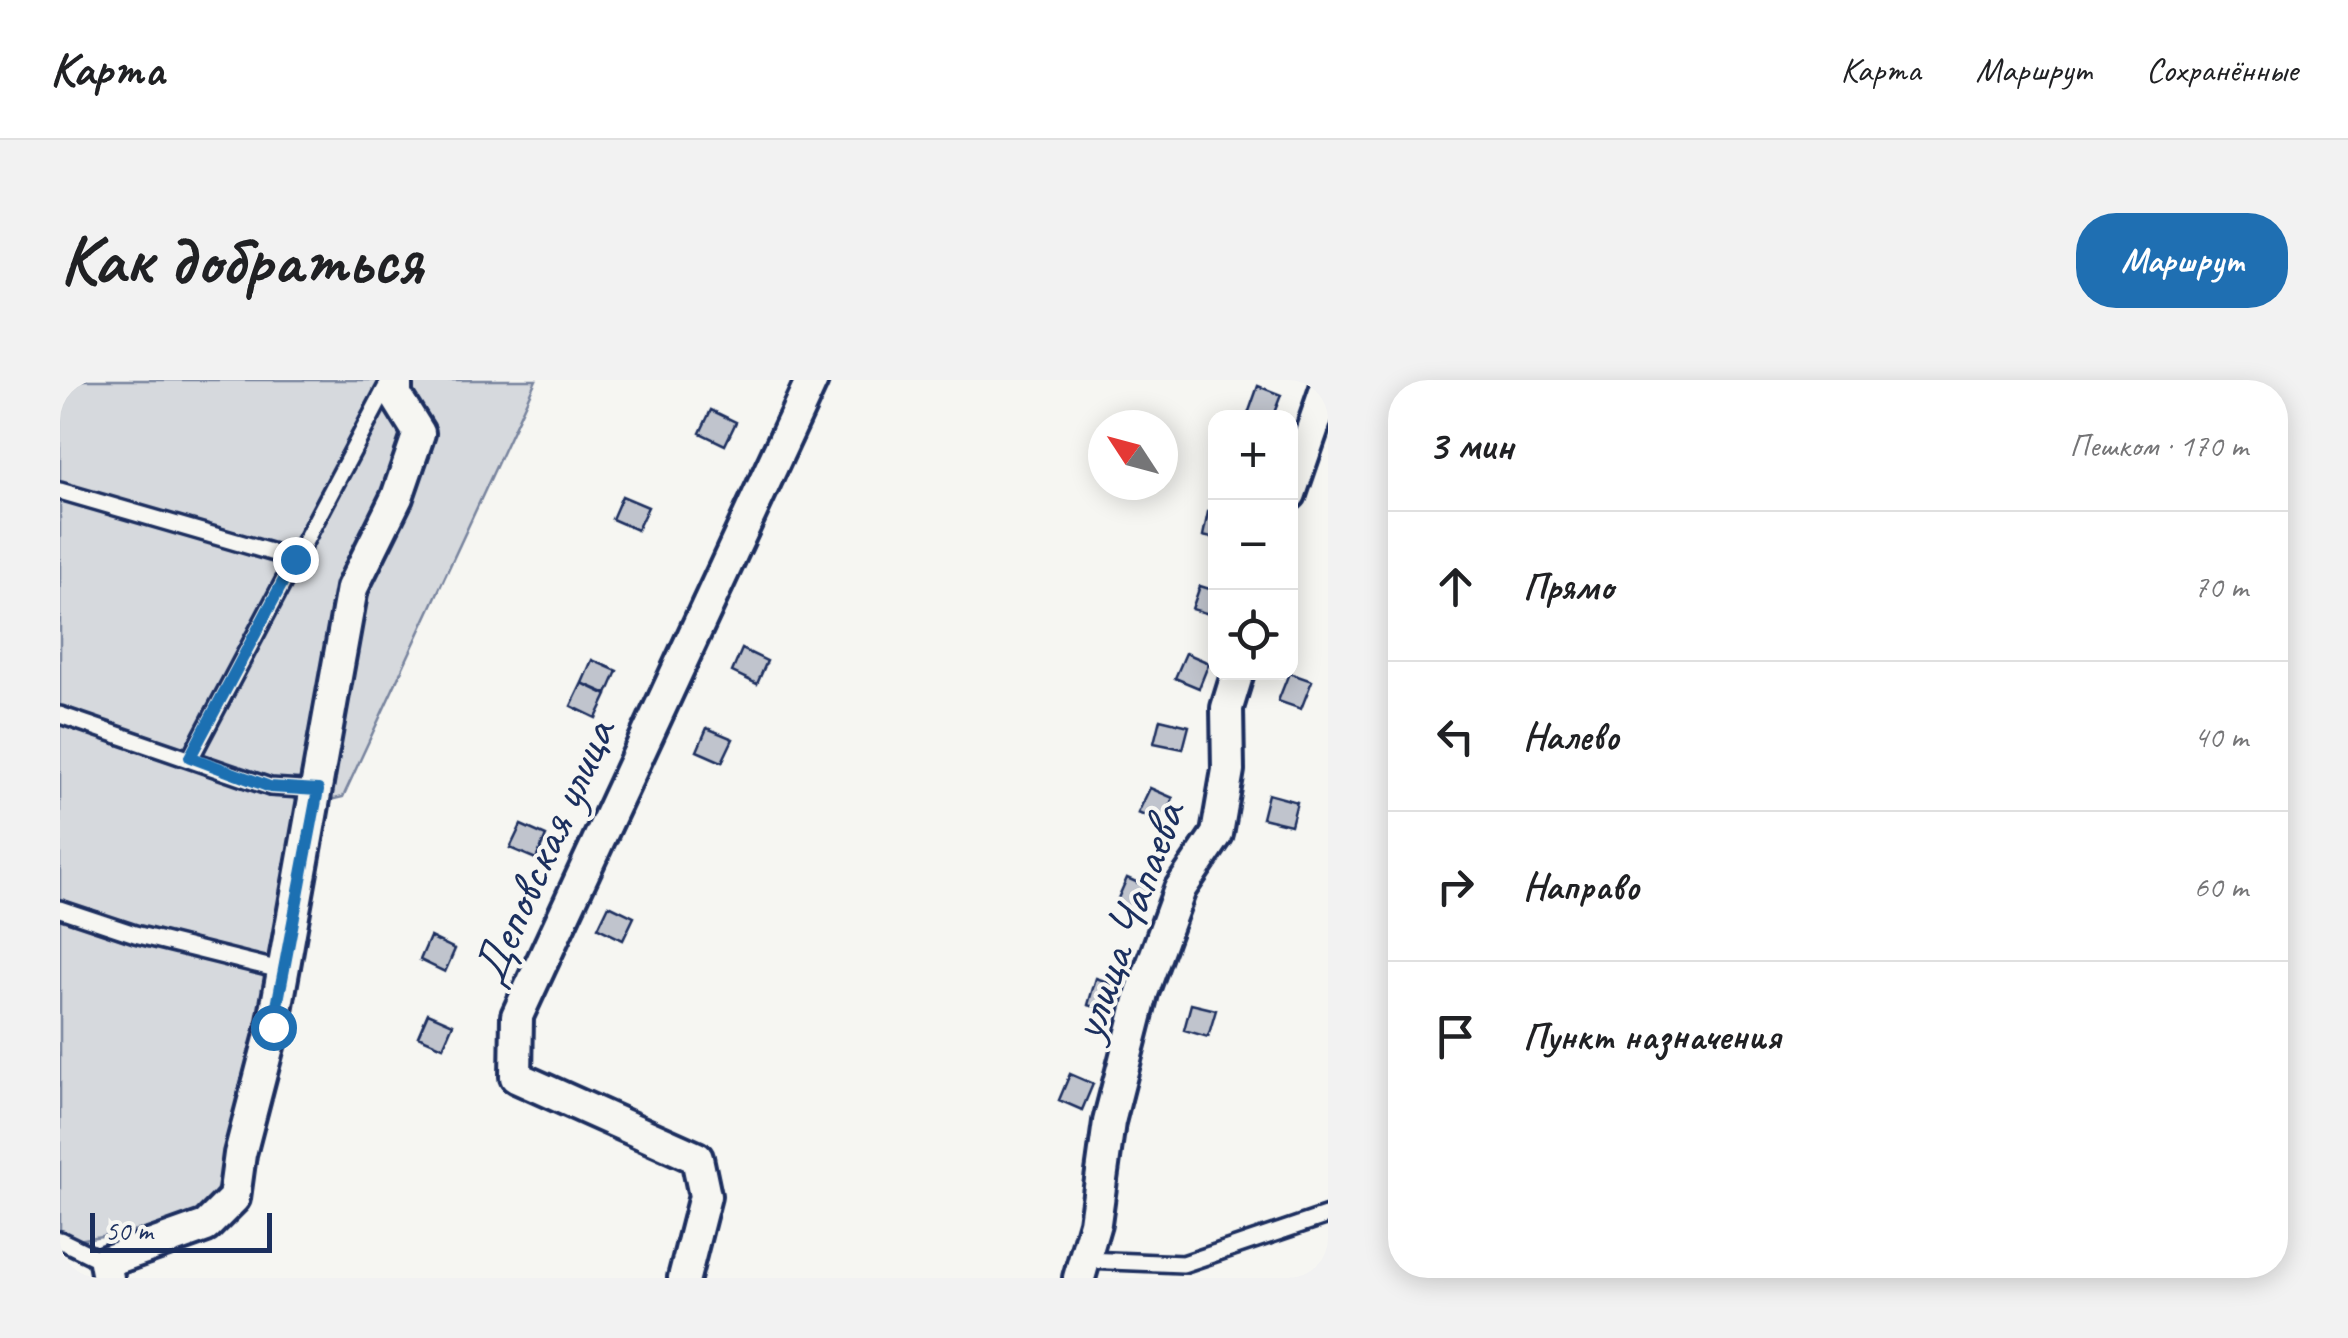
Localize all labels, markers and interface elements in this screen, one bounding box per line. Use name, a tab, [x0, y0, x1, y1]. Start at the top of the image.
text: Карта	[50, 39, 164, 99]
text: Карта	[1840, 47, 1921, 92]
text: Маршрут	[1976, 47, 2091, 92]
text: Сохранённые	[2146, 47, 2298, 92]
button: Маршрут	[2076, 213, 2288, 308]
text: Как добраться	[60, 216, 422, 304]
north arrow	[1088, 410, 1178, 500]
map controls	[1208, 410, 1298, 680]
button: +	[1208, 410, 1298, 500]
text: 3 мин	[1428, 419, 1513, 472]
text: Пешком · 170 m	[2069, 425, 2248, 466]
button: −	[1208, 500, 1298, 590]
route end	[273, 537, 319, 583]
icon: ahead	[1428, 559, 1483, 614]
text: Прямо	[1523, 563, 1613, 610]
text: 70 m	[2194, 566, 2248, 607]
button: locate	[1208, 590, 1298, 680]
street label: Деповская улица	[457, 707, 631, 994]
icon: left	[1428, 709, 1483, 764]
text: Налево	[1523, 713, 1619, 760]
text: 40 m	[2194, 716, 2248, 757]
street label: улица Чапаева	[1054, 791, 1200, 1051]
icon: right	[1428, 859, 1483, 914]
text: Направо	[1523, 863, 1639, 910]
text: 60 m	[2194, 866, 2248, 907]
route start	[251, 1005, 297, 1051]
icon: arrive	[1428, 1009, 1483, 1064]
text: Пункт назначения	[1523, 1013, 1780, 1060]
scale bar	[90, 1208, 272, 1253]
text: 50 m	[105, 1213, 153, 1248]

